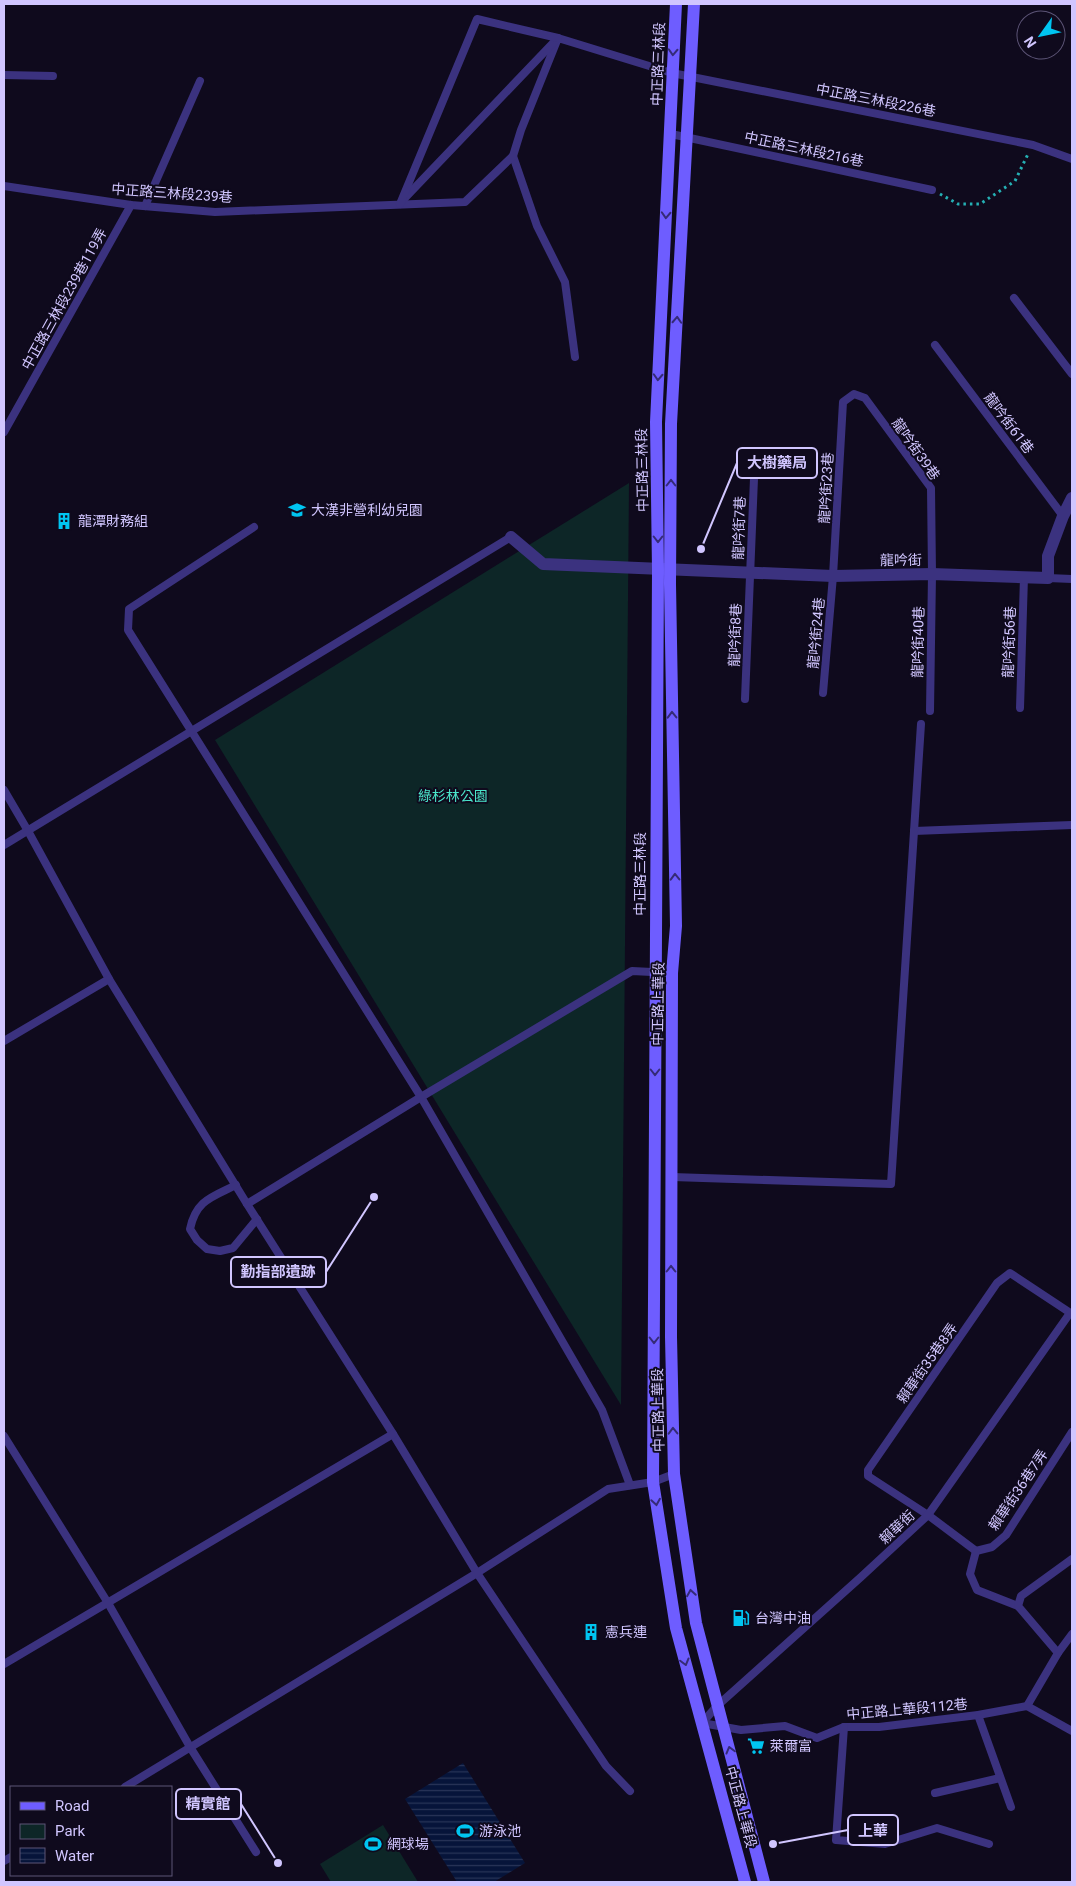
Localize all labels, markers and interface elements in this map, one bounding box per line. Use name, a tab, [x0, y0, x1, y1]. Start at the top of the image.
north arrow	[1016, 10, 1066, 60]
street label: 中正路三林段	[649, 22, 667, 106]
text: N	[1021, 34, 1040, 51]
one-way arrow	[668, 49, 679, 57]
street label: 中正路三林段226巷	[815, 81, 937, 119]
street label: 中正路三林段216巷	[743, 129, 865, 169]
street label: 中正路三林段239巷	[111, 181, 233, 205]
one-way arrow	[660, 211, 671, 219]
street label: 中正路三林段239巷119弄	[18, 225, 110, 373]
one-way arrow	[671, 316, 682, 324]
one-way arrow	[653, 373, 664, 381]
street label: 龍吟街61巷	[981, 390, 1037, 456]
street label: 龍吟街39巷	[889, 415, 943, 483]
street label: 中正路三林段	[633, 428, 651, 512]
callout: 大樹藥局	[737, 448, 817, 478]
street label: 龍吟街23巷	[816, 452, 836, 524]
text: 大樹藥局	[747, 454, 807, 472]
one-way arrow	[666, 478, 676, 486]
street label: 龍吟街7巷	[730, 496, 748, 560]
school or university icon: 大漢非營利幼兒園	[287, 500, 307, 520]
place label: 大漢非營利幼兒園	[311, 502, 423, 518]
building icon: 龍潭財務組	[54, 511, 74, 531]
place label: 龍潭財務組	[78, 513, 148, 529]
one-way arrow	[653, 536, 663, 544]
street label: 龍吟街	[880, 552, 922, 568]
street label: 龍吟街24巷	[805, 597, 827, 669]
street label: 龍吟街8巷	[726, 603, 744, 667]
street label: 龍吟街40巷	[909, 606, 927, 678]
street label: 龍吟街56巷	[1000, 606, 1018, 678]
one-way arrow	[667, 711, 677, 718]
park label: 綠杉林公園	[418, 788, 488, 804]
street label: 中正路三林段	[632, 832, 648, 916]
one-way arrow	[670, 873, 680, 881]
street label: 中正路上華段	[649, 962, 667, 1046]
one-way arrow	[650, 1068, 660, 1076]
callout: 勤指部遺跡	[231, 1257, 326, 1287]
text: 勤指部遺跡	[240, 1263, 316, 1281]
one-way arrow	[666, 1265, 676, 1272]
street label: 賴華街35巷8弄	[894, 1320, 960, 1406]
one-way arrow	[649, 1336, 659, 1344]
street label: 中正路上華段	[649, 1368, 667, 1452]
one-way arrow	[668, 1427, 678, 1435]
street label: 賴華街36巷7弄	[985, 1447, 1051, 1533]
one-way arrow	[651, 1498, 661, 1506]
street label: 賴華街	[876, 1507, 918, 1547]
one-way arrow	[686, 1588, 697, 1596]
fuel station icon: 台灣中油	[731, 1608, 751, 1628]
place label: 台灣中油	[755, 1610, 811, 1626]
building icon: 憲兵連	[581, 1622, 601, 1642]
place label: 憲兵連	[605, 1624, 647, 1640]
one-way arrow	[679, 1657, 690, 1666]
street label: 中正路上華段112巷	[846, 1696, 968, 1722]
supermarket icon: 萊爾富	[746, 1736, 766, 1756]
place label: 萊爾富	[770, 1738, 812, 1754]
one-way arrow	[725, 1746, 736, 1755]
street label: 中正路上華段	[722, 1764, 760, 1850]
legend	[10, 1786, 172, 1876]
callout: 精實館	[176, 1789, 241, 1819]
text: 精實館	[185, 1795, 231, 1813]
text: Road	[55, 1797, 89, 1815]
callout: 上華	[848, 1815, 898, 1845]
sports icon: 游泳池	[455, 1821, 475, 1841]
text: Park	[55, 1822, 86, 1840]
text: 上華	[858, 1822, 888, 1840]
place label: 游泳池	[479, 1823, 521, 1839]
sports icon: 網球場	[363, 1834, 383, 1854]
place label: 網球場	[387, 1836, 429, 1852]
text: Water	[55, 1847, 94, 1865]

